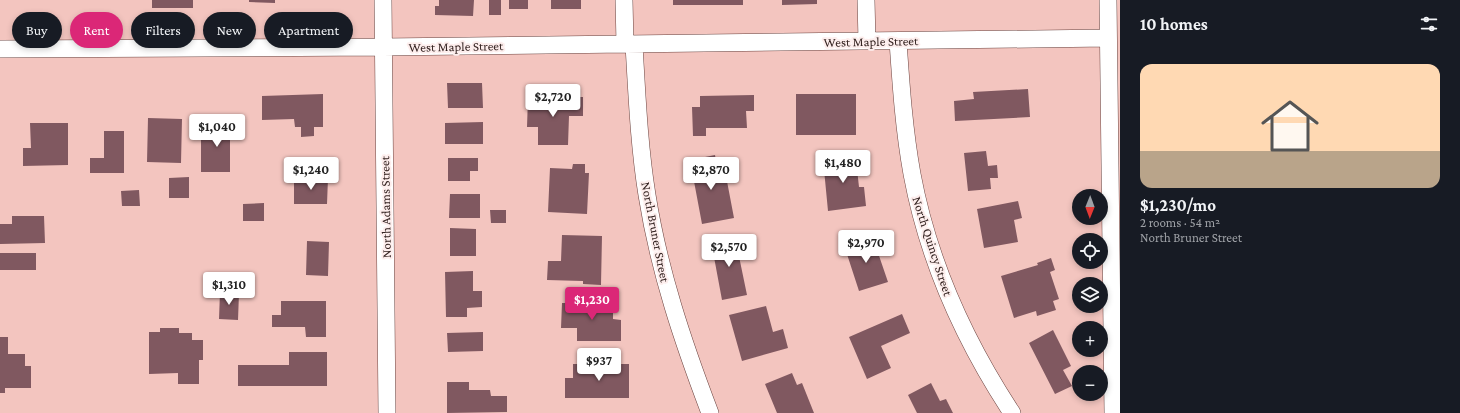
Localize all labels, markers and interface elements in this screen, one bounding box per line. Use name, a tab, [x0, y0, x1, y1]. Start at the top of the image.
chip: Buy	[12, 12, 62, 48]
chip: Rent	[70, 12, 123, 48]
chip: Filters	[131, 12, 195, 48]
chip: New	[203, 12, 256, 48]
chip: Apartment	[264, 12, 353, 48]
icon: filters	[1418, 13, 1440, 35]
text: 10 homes	[1140, 15, 1208, 34]
street label: West Maple Street	[824, 33, 919, 50]
street label: West Maple Street	[409, 38, 504, 55]
pin: $2,720	[520, 84, 586, 118]
text: $2,720	[534, 89, 572, 104]
icon: home	[1254, 90, 1326, 162]
pin: $1,040	[184, 114, 250, 148]
text: $1,040	[198, 119, 236, 134]
pin: $1,480	[810, 150, 876, 184]
street label: North Adams Street	[377, 155, 394, 258]
text: $1,480	[824, 155, 862, 170]
pin: $1,240	[278, 157, 344, 191]
pin: $2,870	[678, 157, 744, 191]
text: $1,240	[293, 162, 329, 177]
text: $2,870	[692, 162, 730, 177]
street label: North Bruner Street	[638, 181, 673, 284]
north arrow	[1072, 189, 1108, 225]
map controls	[1072, 189, 1108, 401]
street label: North Quincy Street	[909, 195, 956, 298]
text: $1,230/mo	[1140, 196, 1216, 215]
text: 2 rooms · 54 m²	[1140, 215, 1220, 230]
pin: $2,970	[833, 230, 899, 264]
text: North Bruner Street	[1140, 230, 1242, 245]
button: locate	[1072, 233, 1108, 269]
pin: $2,570	[696, 234, 762, 268]
text: $2,970	[847, 235, 885, 250]
text: $2,570	[711, 239, 747, 254]
pin: $1,310	[196, 272, 262, 306]
text: $1,310	[212, 277, 246, 292]
button: layers	[1072, 277, 1108, 313]
pin: $1,230	[559, 287, 625, 321]
text: $1,230	[574, 292, 610, 307]
button: +	[1072, 321, 1108, 357]
pin: $937	[575, 348, 623, 382]
text: $937	[586, 353, 612, 368]
button: −	[1072, 365, 1108, 401]

